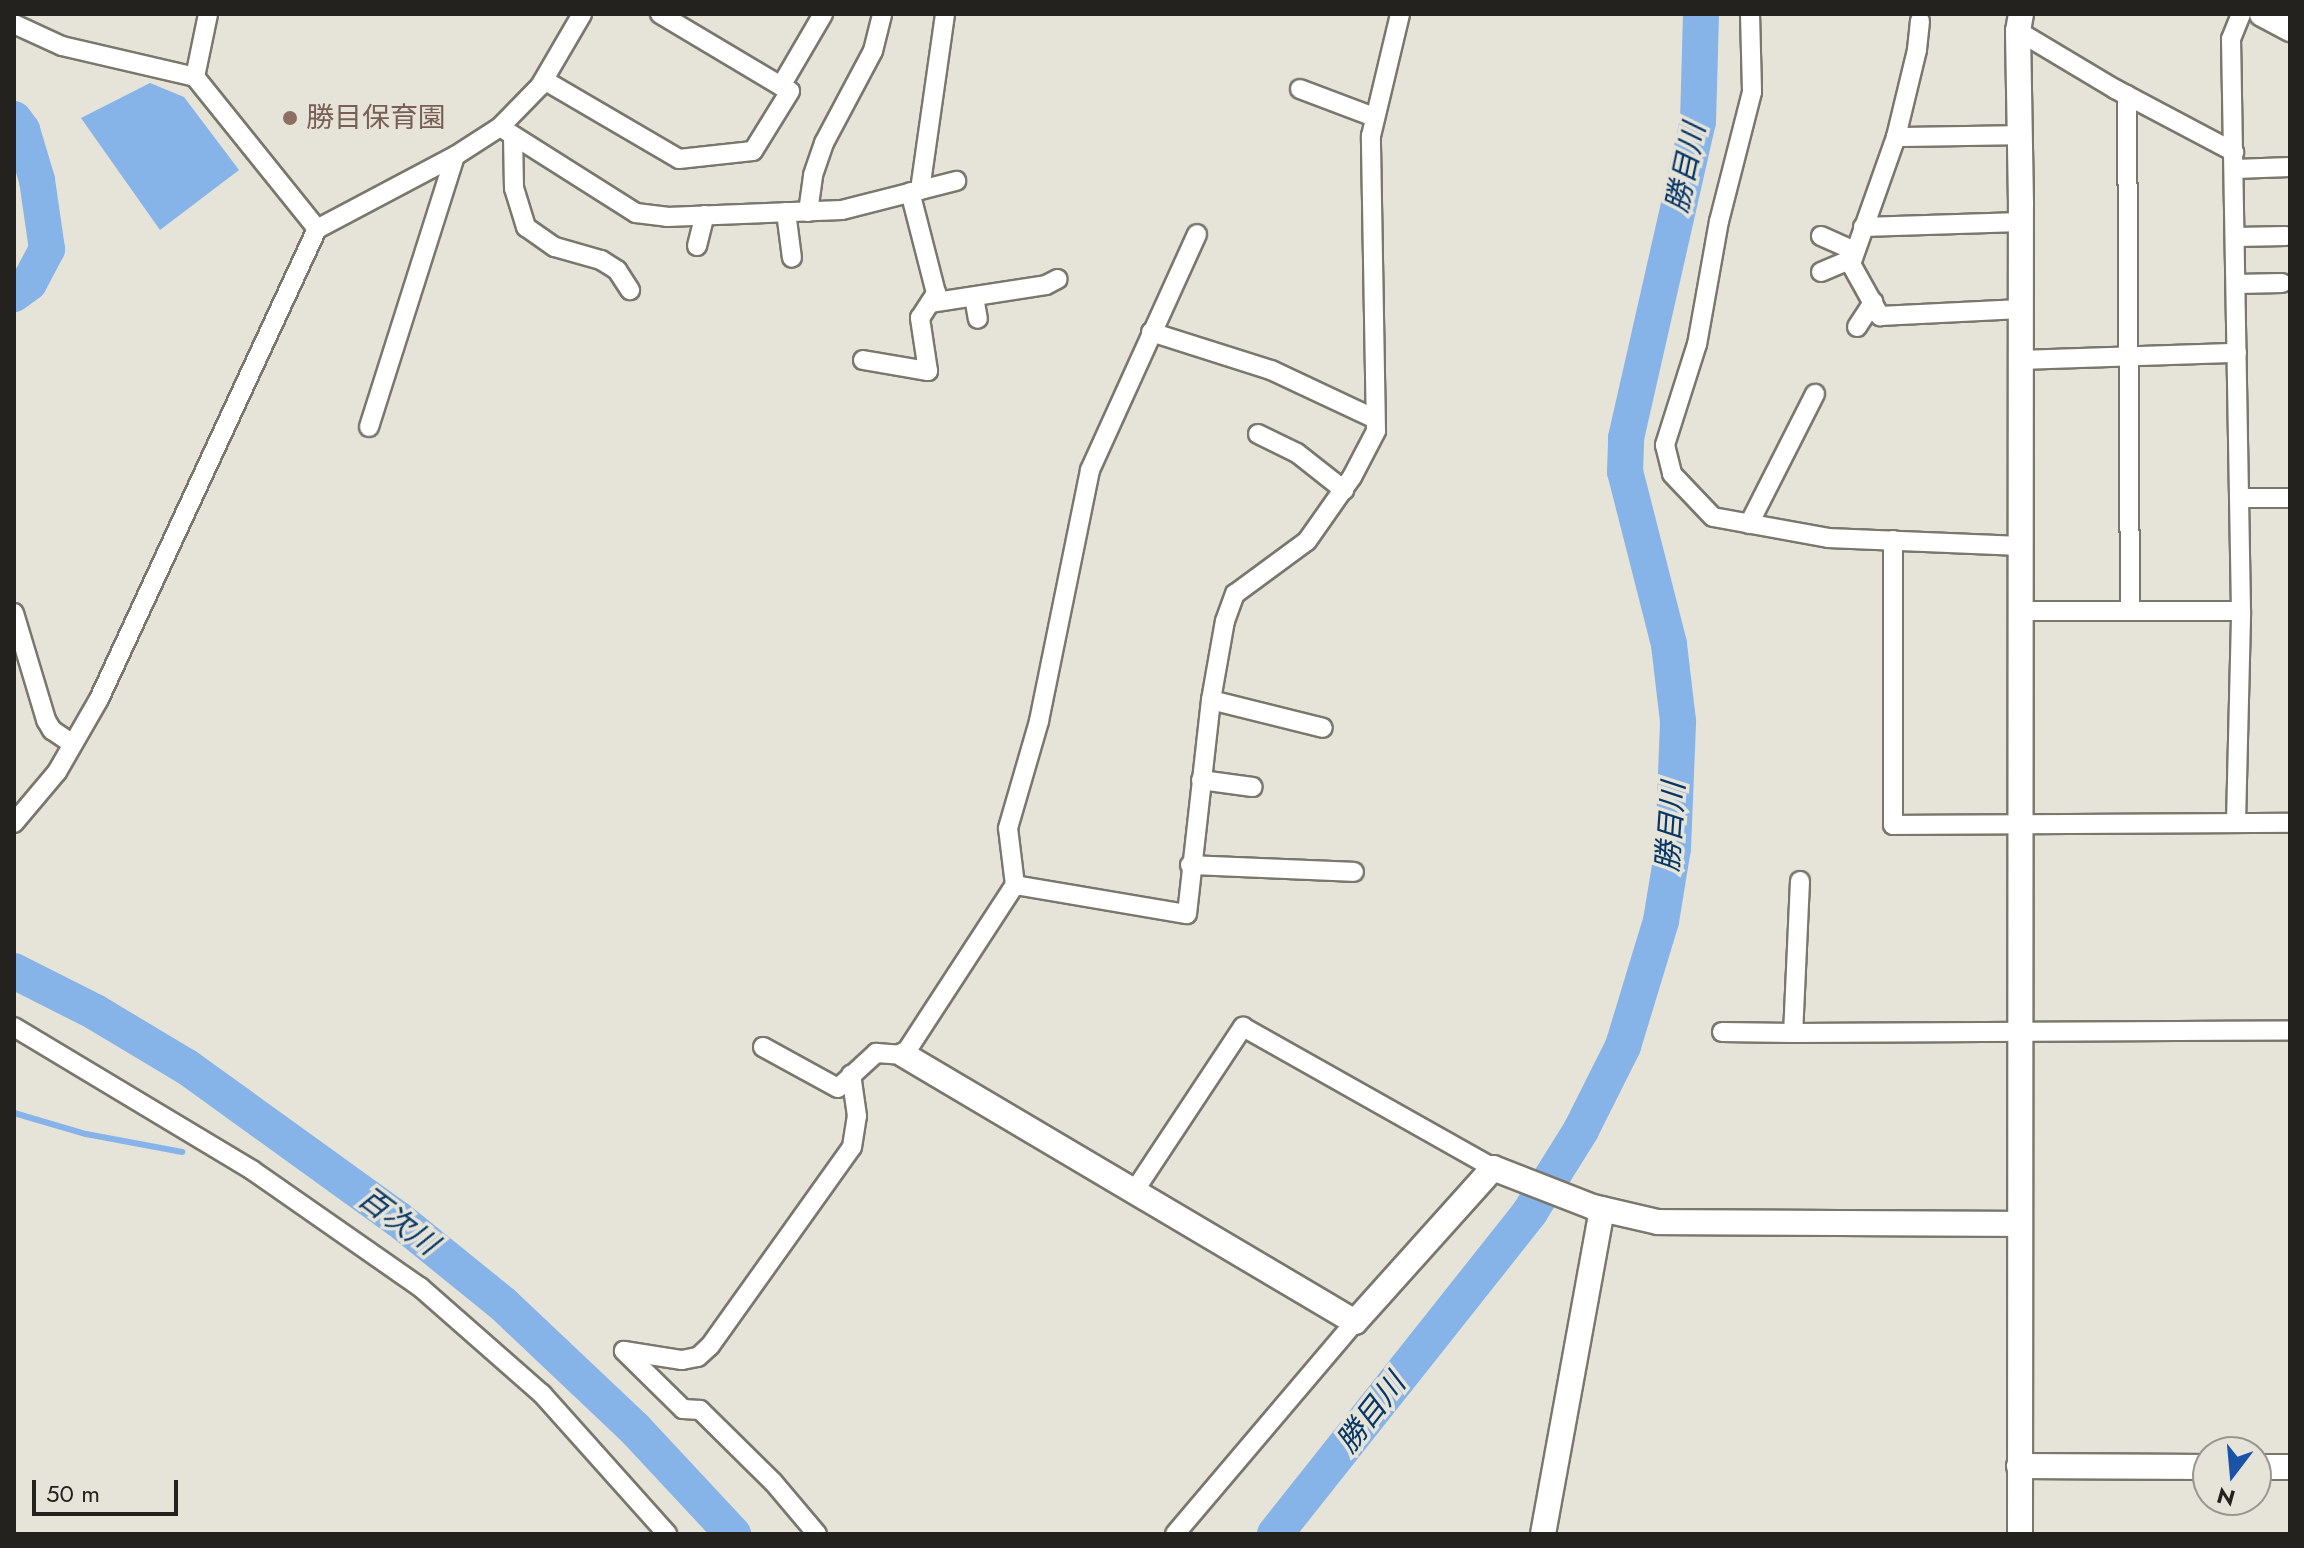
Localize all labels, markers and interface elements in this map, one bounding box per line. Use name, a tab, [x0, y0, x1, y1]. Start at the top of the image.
place label: 勝目保育園	[306, 101, 446, 135]
marker: 勝目保育園	[281, 109, 299, 127]
water label: 勝目川	[1659, 120, 1713, 216]
water label: 勝目川	[1650, 781, 1692, 873]
water label: 百次川	[351, 1180, 445, 1262]
water label: 勝目川	[1329, 1366, 1413, 1460]
north arrow	[2192, 1436, 2272, 1516]
scale bar	[36, 1464, 182, 1514]
text: 50 m	[46, 1476, 100, 1511]
text: N	[2213, 1479, 2239, 1515]

